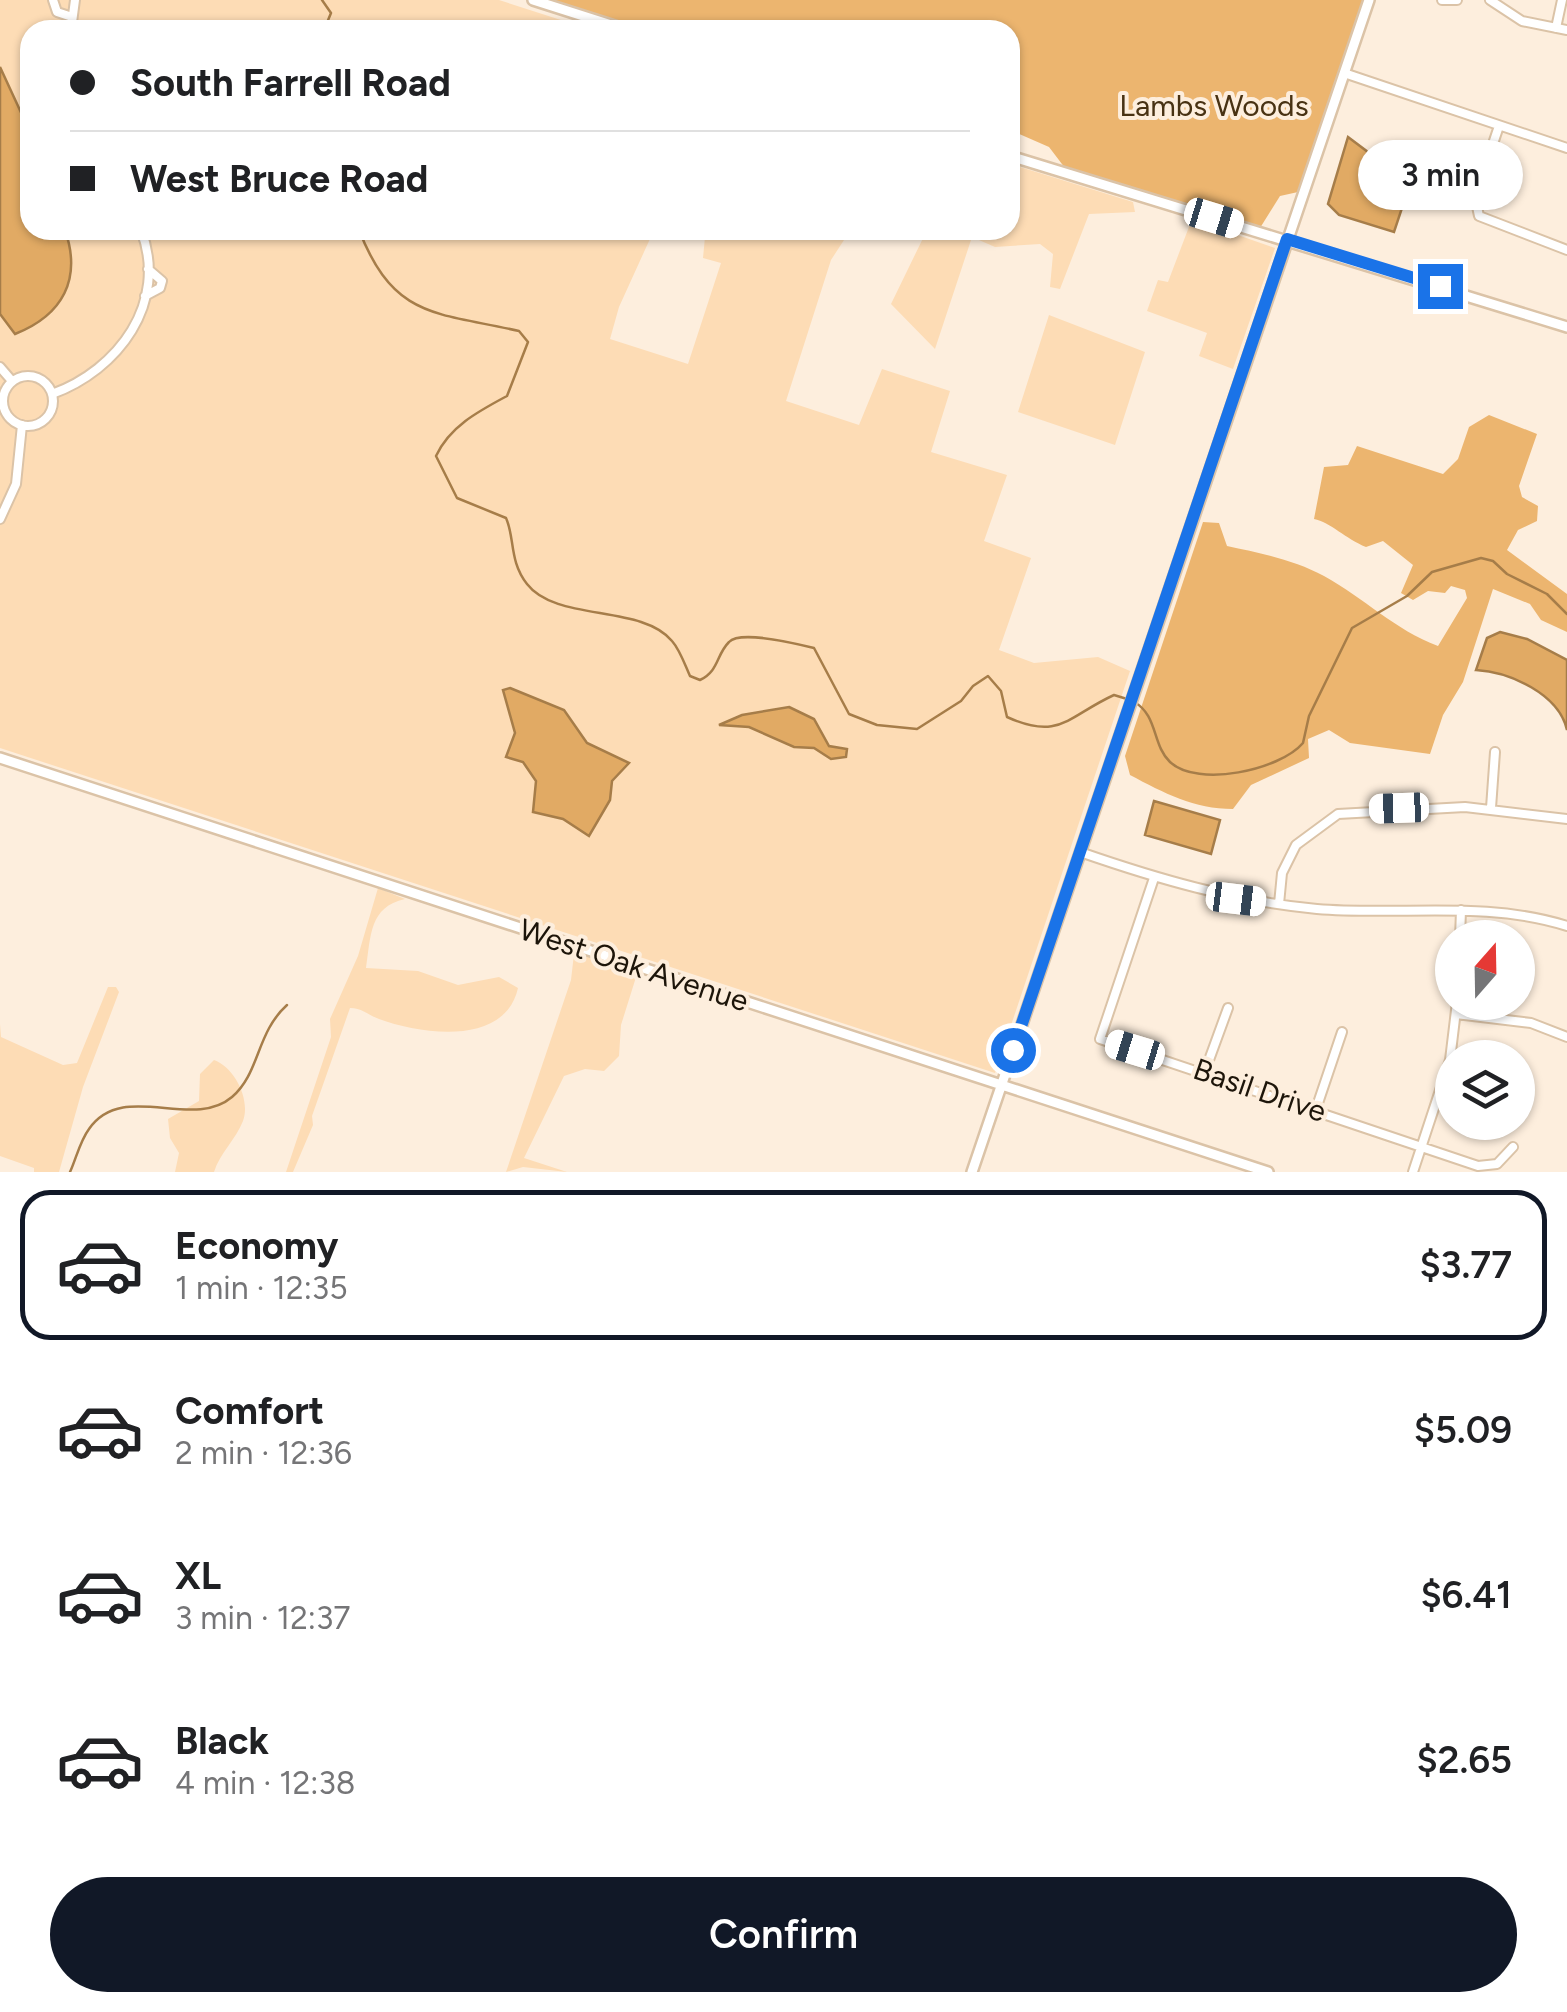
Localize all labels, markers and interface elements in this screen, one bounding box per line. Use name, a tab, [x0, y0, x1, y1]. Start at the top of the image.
text: South Farrell Road	[130, 60, 451, 106]
park label: Lambs Woods	[1119, 87, 1309, 124]
callout: 3 min	[1358, 141, 1522, 211]
text: West Bruce Road	[130, 156, 428, 202]
text: 3 min	[1401, 156, 1480, 194]
car	[1181, 195, 1247, 241]
route end	[1418, 264, 1463, 309]
car	[1368, 792, 1430, 824]
car	[1204, 880, 1268, 918]
street label: West Oak Avenue	[515, 911, 753, 1019]
north arrow	[1435, 920, 1535, 1020]
map controls	[1435, 920, 1535, 1140]
car	[1102, 1027, 1168, 1073]
route start	[991, 1028, 1036, 1073]
button: layers	[1435, 1040, 1535, 1140]
street label: Basil Drive	[1189, 1050, 1331, 1130]
icon: car	[55, 1220, 145, 1310]
text: Economy	[175, 1223, 338, 1269]
text: $3.77	[1419, 1242, 1512, 1288]
text: 1 min · 12:35	[175, 1269, 348, 1307]
icon: car	[55, 1385, 145, 1475]
text: Comfort	[175, 1388, 324, 1434]
text: $5.09	[1414, 1407, 1512, 1453]
text: 2 min · 12:36	[175, 1434, 352, 1472]
icon: car	[55, 1550, 145, 1640]
text: XL	[175, 1553, 221, 1599]
text: $6.41	[1420, 1572, 1512, 1618]
text: 3 min · 12:37	[175, 1599, 351, 1637]
icon: car	[55, 1715, 145, 1805]
text: Black	[175, 1718, 269, 1764]
text: $2.65	[1417, 1737, 1512, 1783]
text: 4 min · 12:38	[175, 1764, 355, 1802]
button: Confirm	[50, 1877, 1517, 1992]

